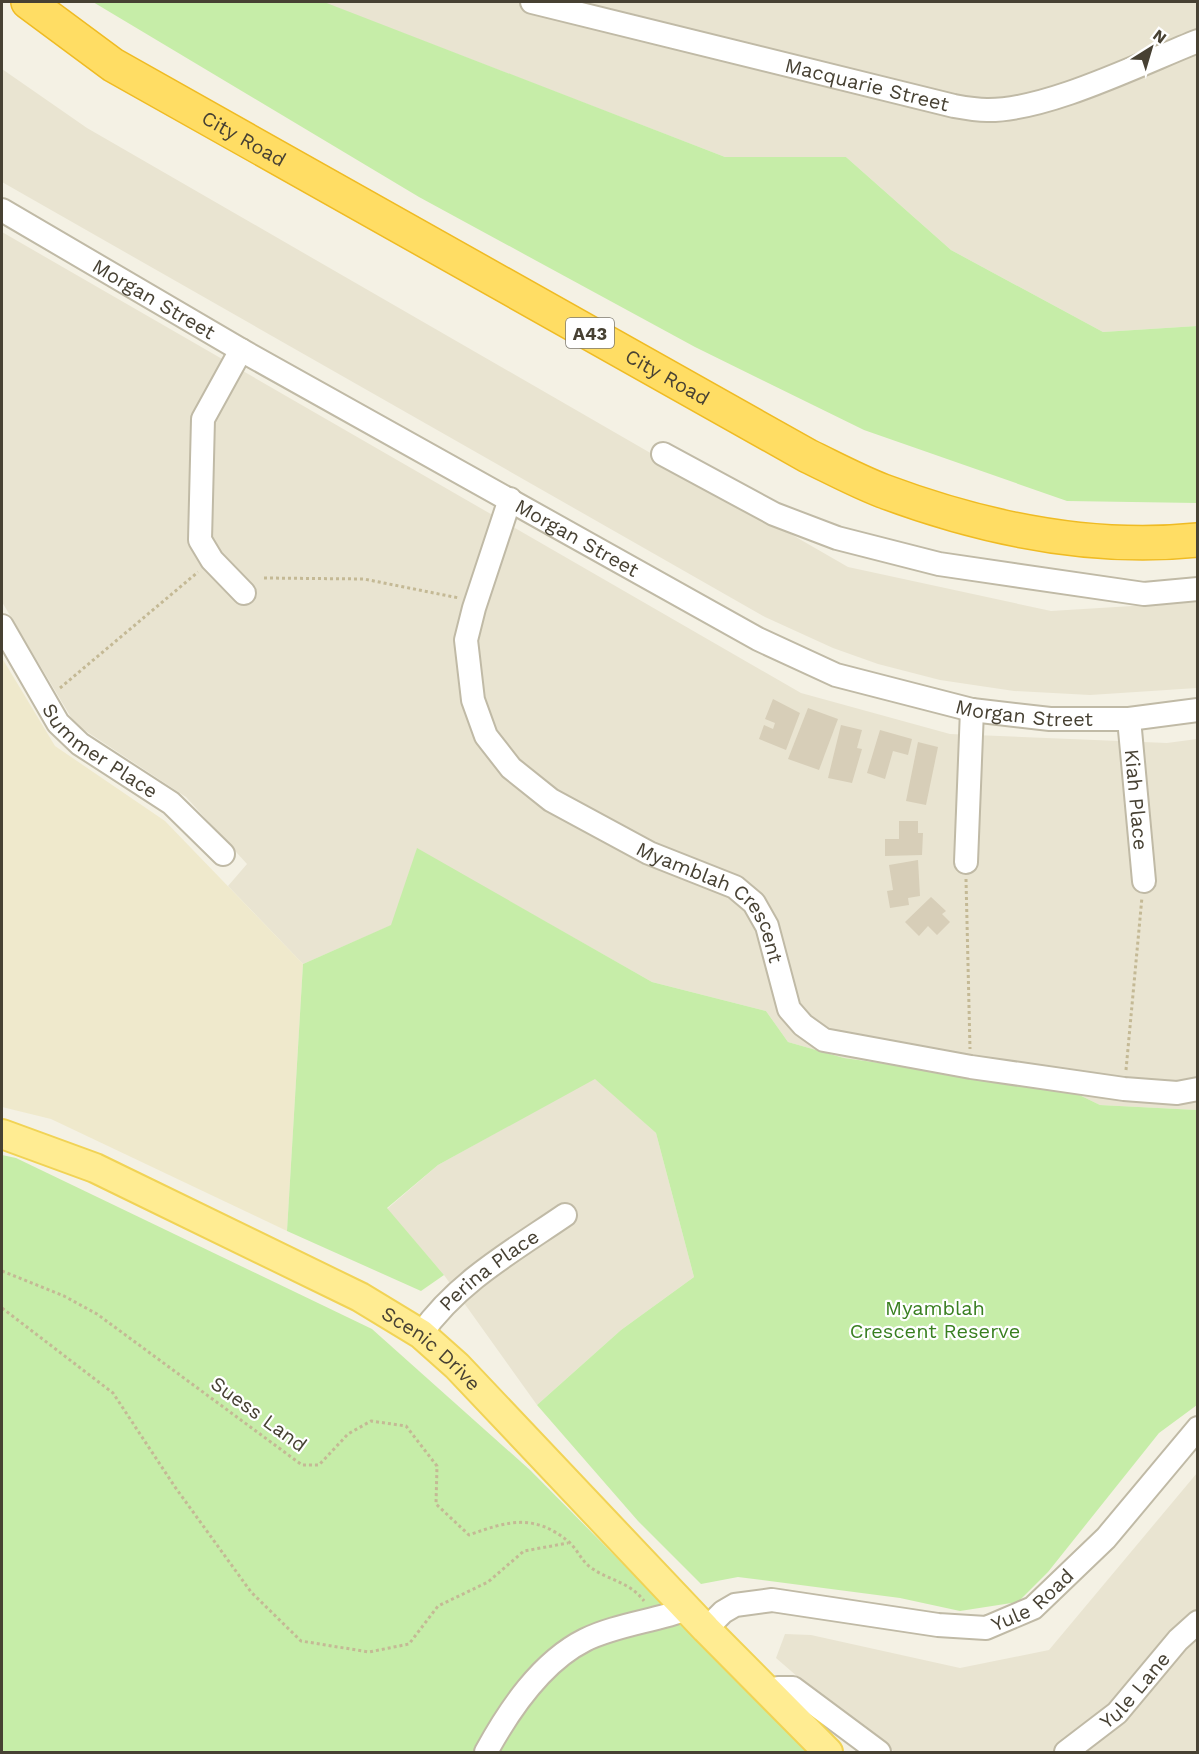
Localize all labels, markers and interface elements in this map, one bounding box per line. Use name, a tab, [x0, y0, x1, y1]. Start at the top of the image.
north arrow	[1121, 18, 1181, 78]
text: N	[1149, 25, 1170, 48]
street label: Macquarie Street	[783, 53, 952, 116]
street label: City Road	[198, 105, 290, 172]
street label: Morgan Street	[88, 254, 220, 345]
road number: A43	[566, 318, 614, 348]
street label: City Road	[621, 344, 714, 410]
street label: Morgan Street	[511, 494, 644, 582]
street label: Morgan Street	[953, 694, 1093, 731]
street label: Summer Place	[37, 699, 162, 803]
street label: Kiah Place	[1120, 748, 1153, 851]
street label: Myamblah Crescent	[632, 836, 788, 966]
street label: Perina Place	[434, 1224, 543, 1316]
park label: Myamblah Crescent Reserve	[850, 1296, 1020, 1343]
street label: Scenic Drive	[377, 1301, 486, 1396]
street label: Suess Land	[206, 1371, 312, 1457]
street label: Yule Road	[987, 1564, 1079, 1636]
street label: Yule Lane	[1095, 1647, 1175, 1734]

